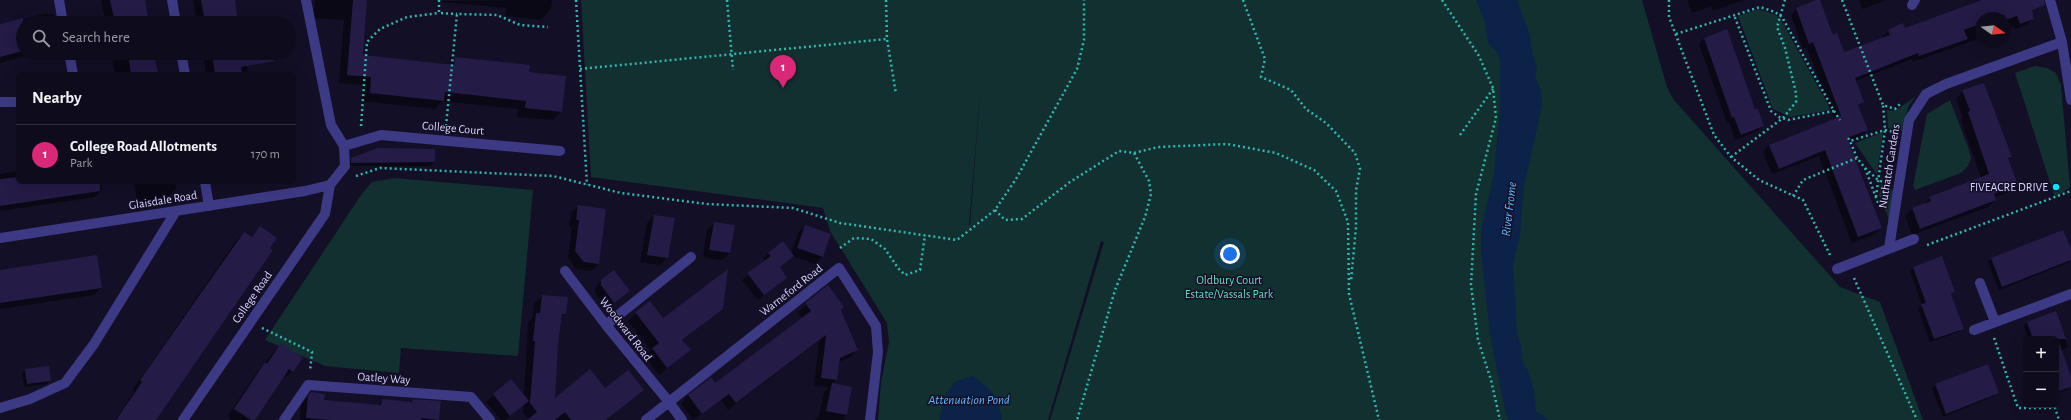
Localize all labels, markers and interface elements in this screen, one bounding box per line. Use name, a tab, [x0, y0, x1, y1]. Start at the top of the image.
north arrow	[1975, 12, 2011, 48]
search box	[16, 16, 296, 60]
icon: search	[30, 27, 52, 49]
text: Search here	[62, 30, 130, 45]
pin: 1	[770, 55, 796, 88]
text: Nearby	[32, 89, 82, 106]
street label: College Court	[422, 119, 485, 137]
street label: Nuthatch Gardens	[1876, 123, 1902, 209]
text: College Road Allotments	[70, 139, 217, 154]
text: 1	[43, 148, 47, 161]
text: 170 m	[251, 148, 280, 161]
text: Park	[70, 157, 92, 170]
water label: River Frome	[1500, 181, 1519, 237]
place label: FIVEACRE DRIVE	[1970, 181, 2048, 193]
marker: FIVEACRE DRIVE	[2051, 182, 2061, 192]
street label: Glaisdale Road	[128, 189, 198, 211]
your location	[1220, 244, 1240, 264]
street label: Warneford Road	[757, 262, 825, 318]
street label: College Road	[230, 269, 274, 325]
park label: Oldbury Court Estate/Vassals Park	[1185, 274, 1274, 300]
street label: Woodward Road	[597, 295, 655, 363]
map controls	[2023, 336, 2059, 408]
button: +	[2023, 336, 2059, 372]
street label: Oatley Way	[357, 370, 411, 387]
button: −	[2023, 372, 2059, 408]
water label: Attenuation Pond	[927, 394, 1010, 407]

